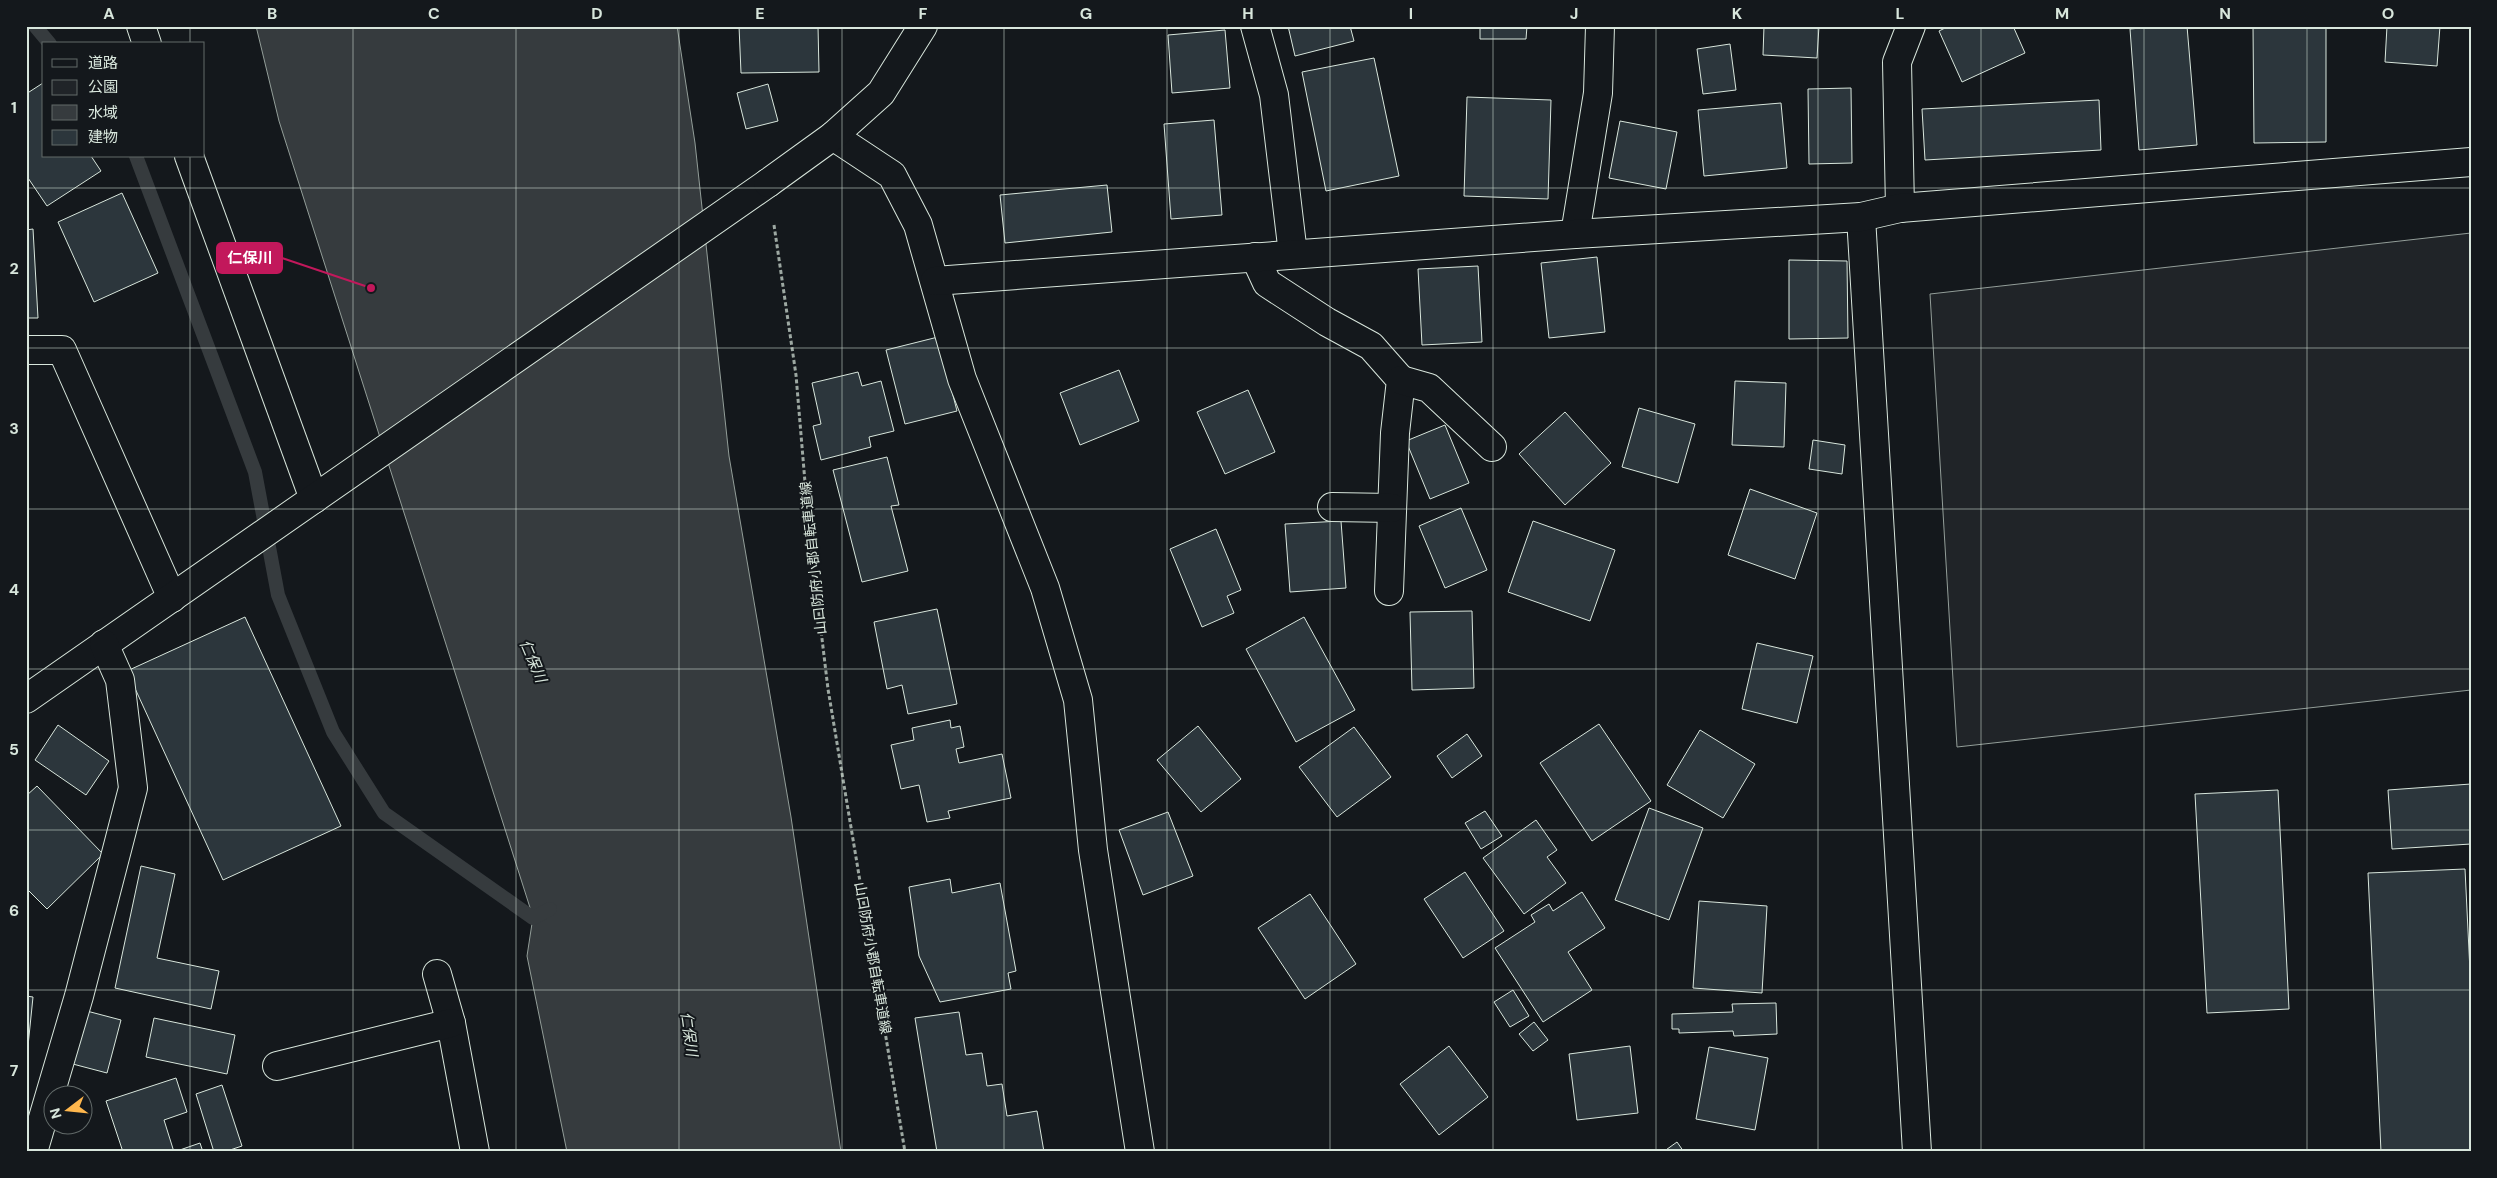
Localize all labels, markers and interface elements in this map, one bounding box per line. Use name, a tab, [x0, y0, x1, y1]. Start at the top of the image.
text: A	[103, 3, 115, 24]
text: B	[267, 3, 277, 24]
text: C	[428, 3, 440, 24]
text: D	[591, 3, 603, 24]
text: E	[755, 3, 765, 24]
text: F	[919, 3, 928, 24]
text: G	[1080, 3, 1092, 24]
text: H	[1242, 3, 1254, 24]
text: I	[1409, 3, 1413, 24]
text: J	[1570, 3, 1578, 24]
text: K	[1732, 3, 1743, 24]
text: L	[1896, 3, 1905, 24]
text: M	[2055, 3, 2069, 24]
text: N	[2219, 3, 2231, 24]
text: O	[2382, 3, 2394, 24]
legend	[42, 42, 205, 158]
text: 道路	[88, 53, 118, 73]
text: 公園	[88, 77, 118, 97]
text: 1	[11, 97, 17, 118]
text: 水域	[88, 103, 118, 123]
text: 建物	[88, 127, 118, 147]
callout: 仁保川	[217, 243, 282, 273]
text: 仁保川	[227, 248, 273, 268]
text: 2	[9, 258, 19, 279]
text: 3	[9, 418, 19, 439]
street label: 山口防府小郡自転車道線	[796, 480, 830, 636]
text: 4	[9, 579, 19, 600]
water label: 仁保川	[515, 636, 552, 687]
text: 5	[9, 739, 19, 760]
street label: 山口防府小郡自転車道線	[851, 881, 895, 1035]
text: 6	[9, 900, 19, 921]
water label: 仁保川	[676, 1010, 702, 1060]
text: 7	[10, 1060, 19, 1081]
north arrow	[42, 1086, 92, 1136]
text: N	[45, 1106, 66, 1121]

